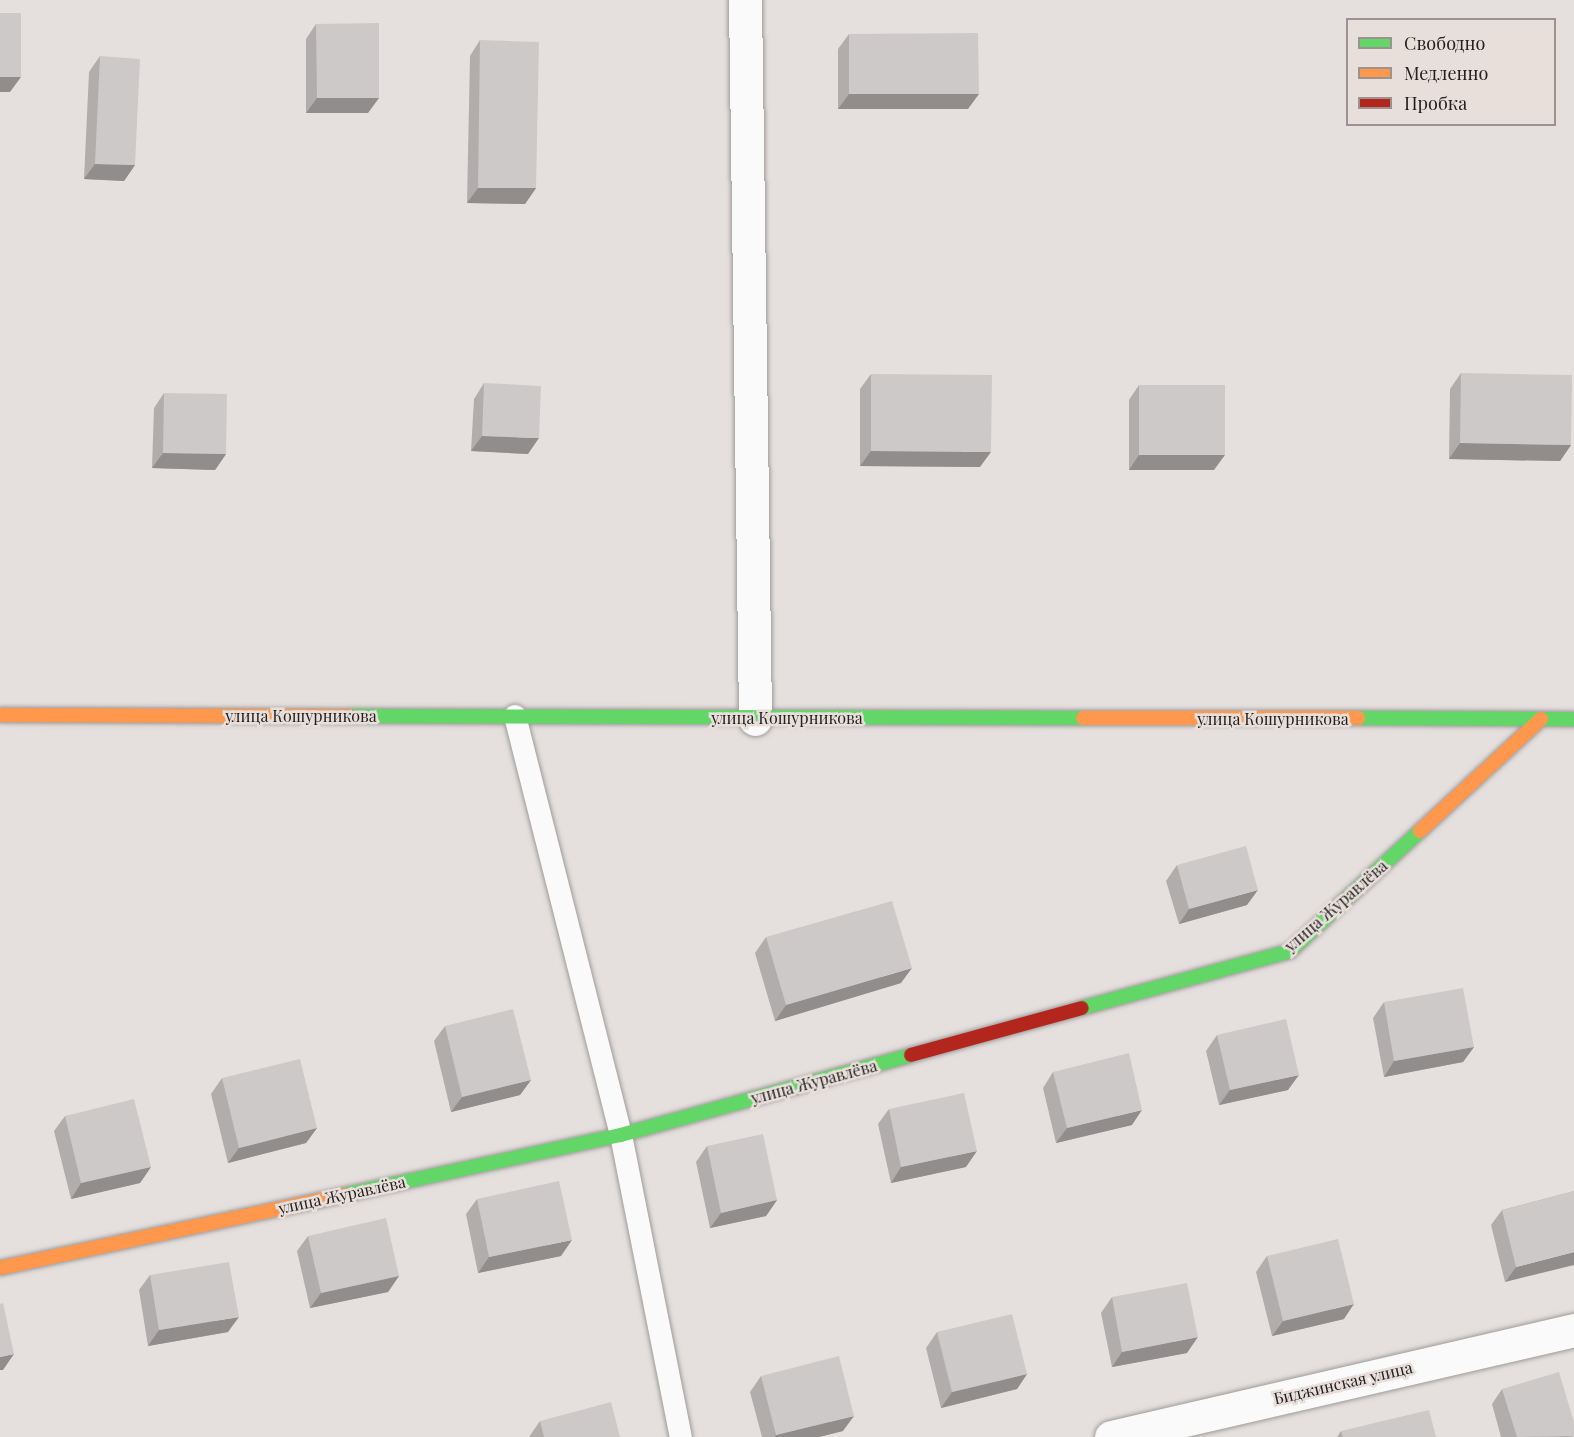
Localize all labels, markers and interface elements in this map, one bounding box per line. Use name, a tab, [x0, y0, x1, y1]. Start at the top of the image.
legend	[1346, 18, 1556, 126]
text: Свободно	[1404, 31, 1485, 55]
text: Медленно	[1404, 61, 1488, 85]
text: Пробка	[1404, 91, 1467, 115]
street label: улица Кошурникова	[225, 706, 377, 726]
street label: улица Кошурникова	[711, 708, 863, 728]
street label: улица Кошурникова	[1197, 709, 1349, 729]
street label: улица Журавлёва	[1281, 856, 1391, 956]
street label: улица Журавлёва	[749, 1056, 879, 1108]
street label: улица Журавлёва	[277, 1172, 407, 1218]
street label: Биджинская улица	[1272, 1358, 1414, 1408]

